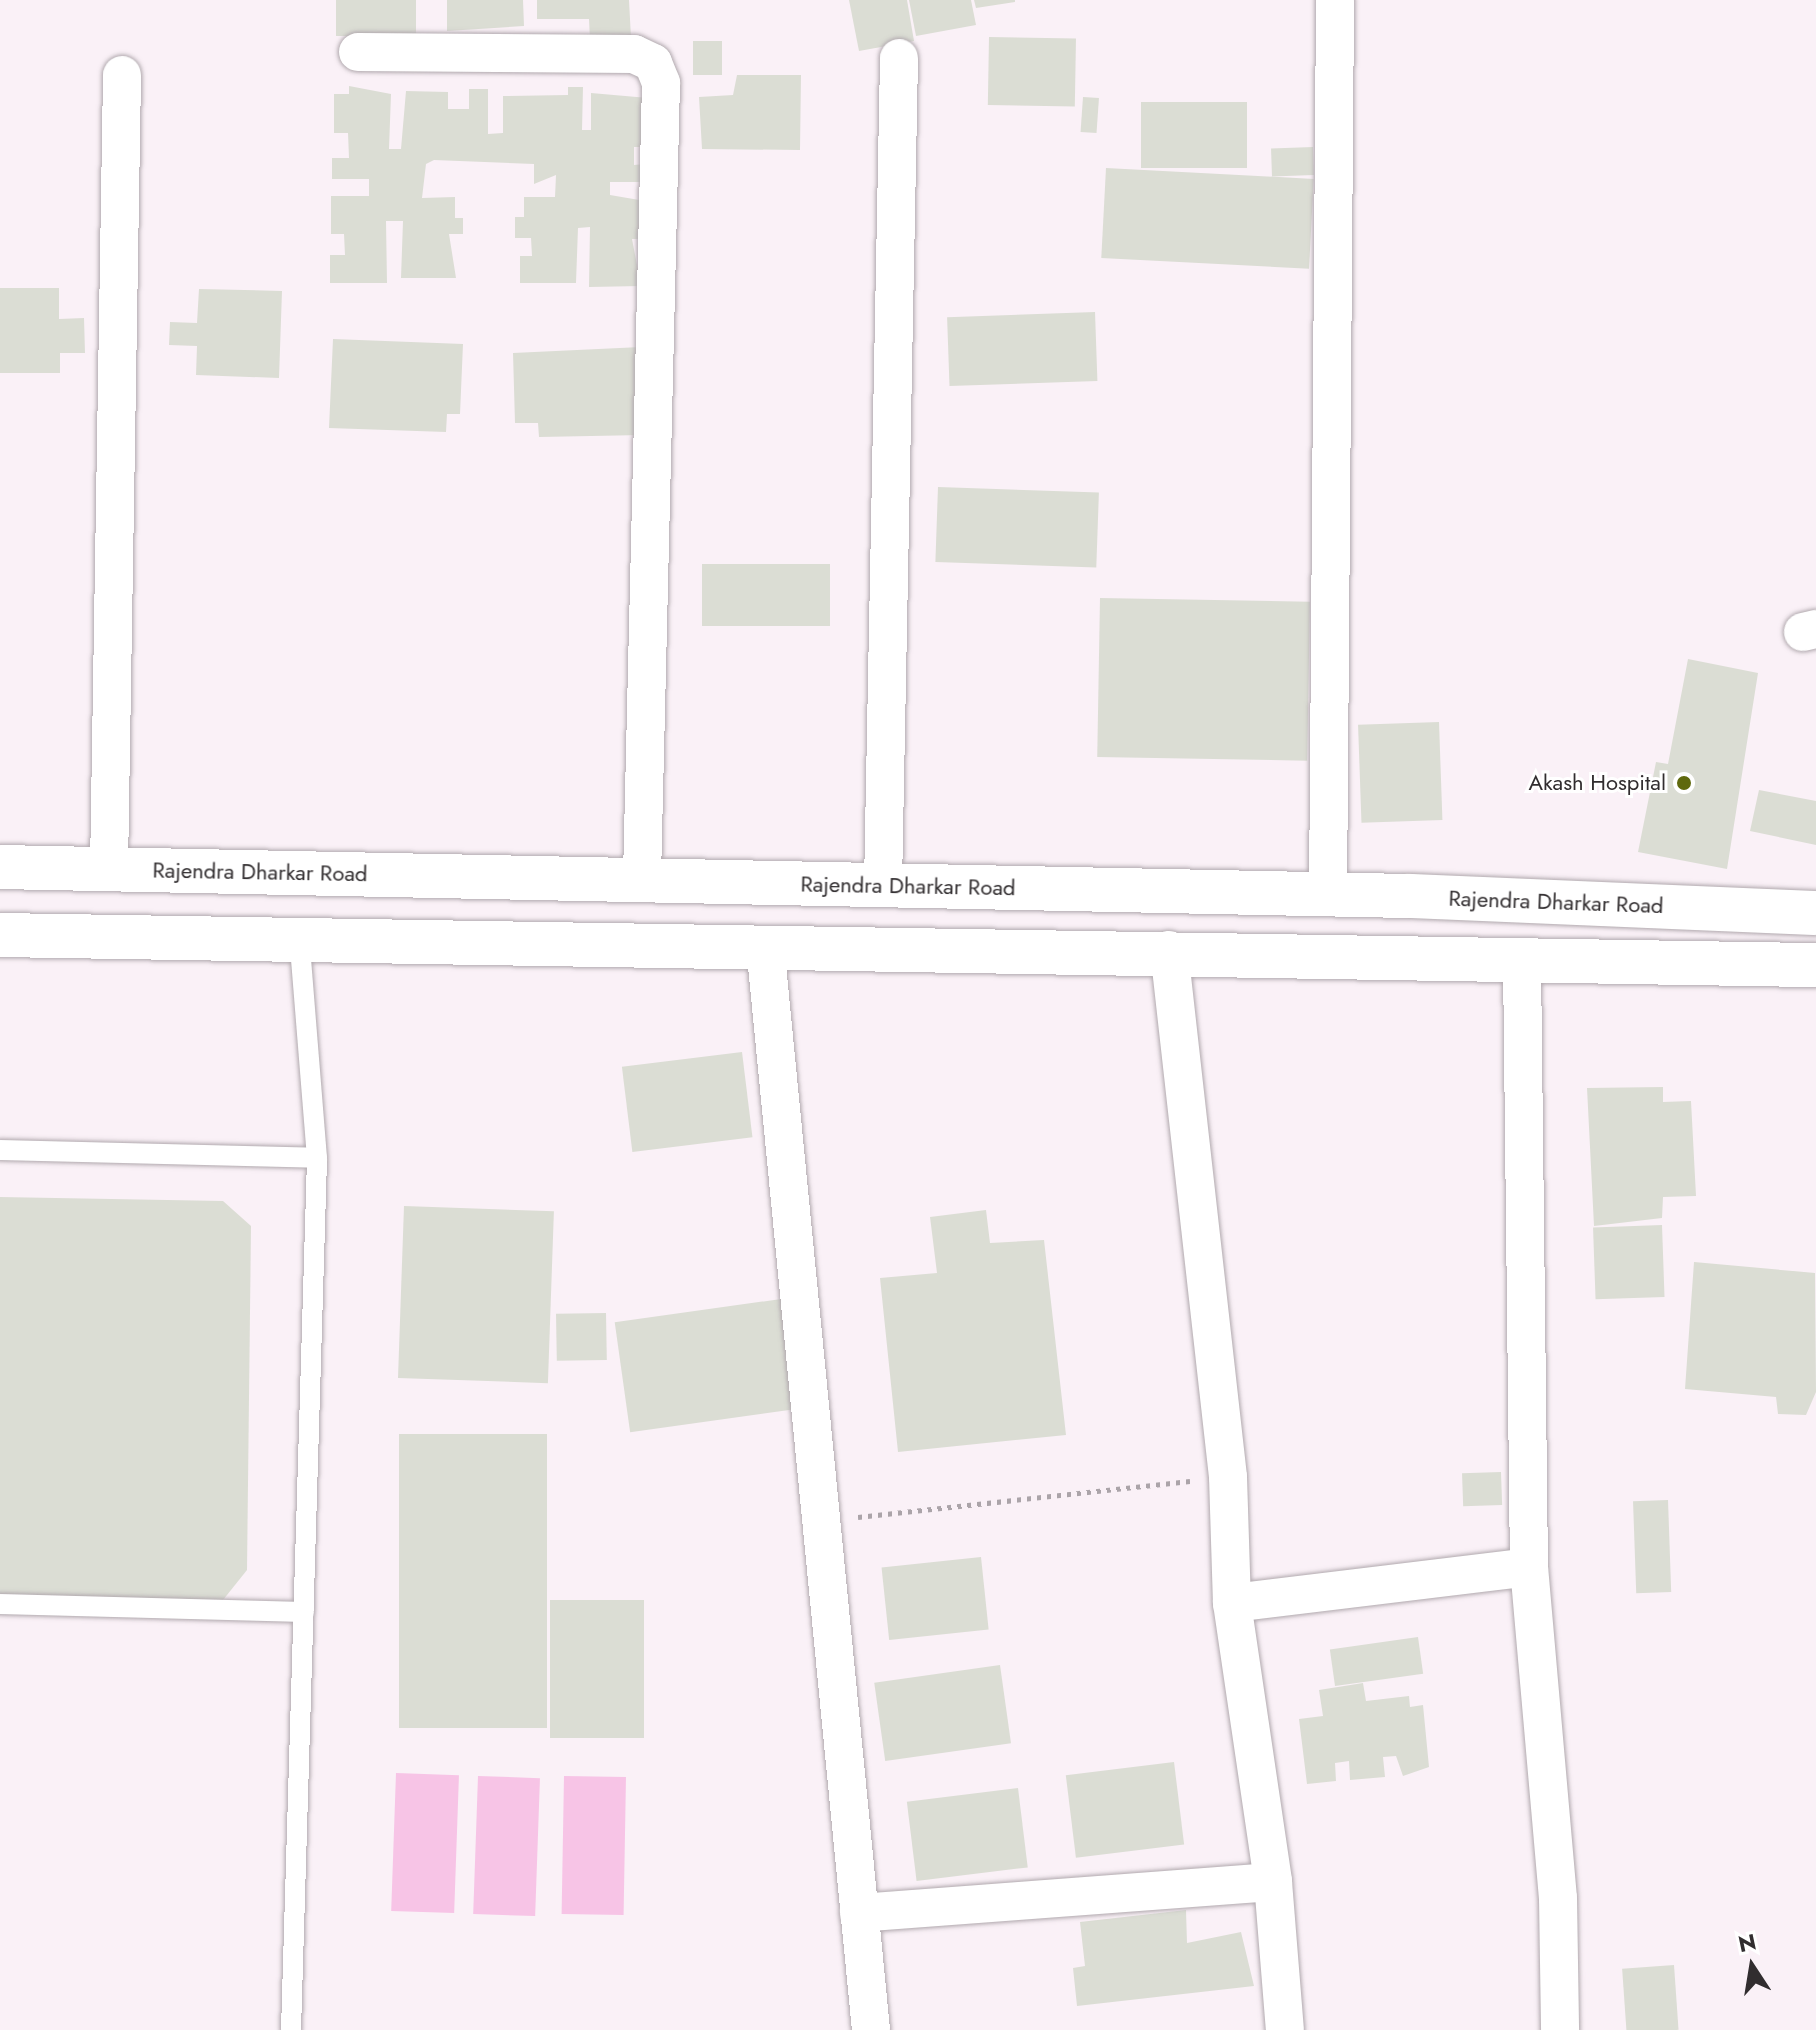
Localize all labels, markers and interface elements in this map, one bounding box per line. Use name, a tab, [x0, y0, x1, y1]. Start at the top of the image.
place label: Akash Hospital	[1528, 770, 1666, 796]
marker: Akash Hospital	[1673, 772, 1695, 794]
street label: Rajendra Dharkar Road	[152, 857, 368, 887]
street label: Rajendra Dharkar Road	[800, 871, 1016, 901]
street label: Rajendra Dharkar Road	[1448, 885, 1664, 919]
text: N	[1735, 1925, 1759, 1960]
north arrow	[1712, 1926, 1792, 2006]

